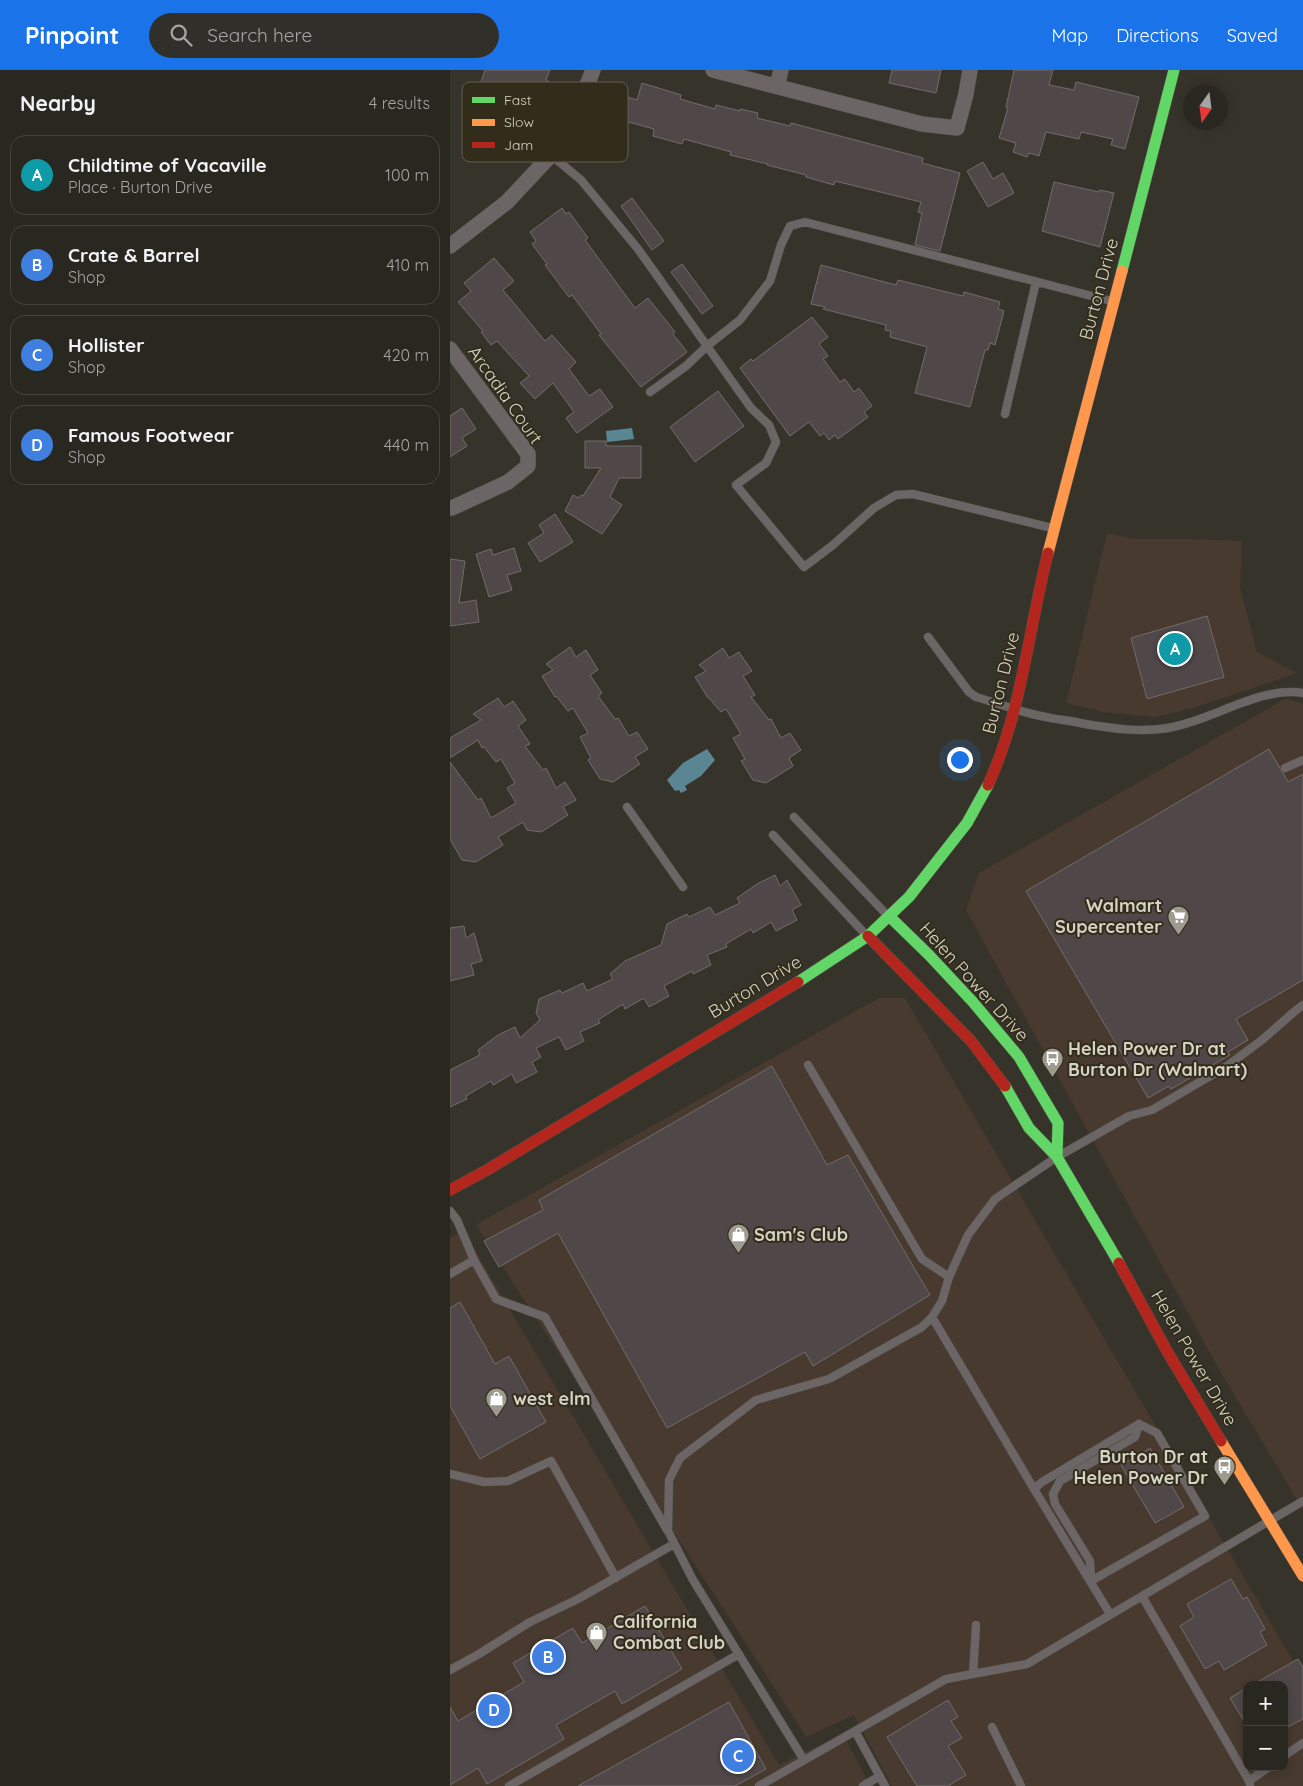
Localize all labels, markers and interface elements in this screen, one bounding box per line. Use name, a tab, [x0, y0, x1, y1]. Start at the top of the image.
search box	[149, 13, 499, 58]
text: Pinpoint	[25, 20, 119, 50]
icon: search	[167, 21, 195, 49]
text: Search here	[207, 23, 312, 47]
text: Map	[1051, 24, 1088, 47]
text: Directions	[1116, 24, 1199, 47]
text: Saved	[1227, 24, 1278, 47]
legend	[462, 82, 628, 162]
north arrow	[1183, 85, 1228, 130]
text: Nearby	[20, 90, 96, 116]
text: Fast	[504, 91, 532, 109]
text: 4 results	[369, 93, 430, 113]
text: Slow	[504, 113, 534, 131]
text: Jam	[504, 136, 533, 154]
text: Childtime of Vacaville	[68, 153, 267, 177]
text: A	[32, 165, 42, 185]
text: 100 m	[385, 165, 429, 185]
text: Place · Burton Drive	[68, 177, 213, 197]
street label: Burton Drive	[1074, 235, 1123, 342]
text: Crate & Barrel	[68, 243, 200, 267]
text: B	[32, 255, 42, 275]
text: 410 m	[386, 255, 429, 275]
text: Shop	[68, 267, 105, 287]
text: Hollister	[68, 333, 145, 357]
street label: Arcadia Court	[463, 341, 548, 448]
text: C	[32, 345, 42, 365]
text: 420 m	[383, 345, 429, 365]
text: Shop	[68, 357, 105, 377]
text: Famous Footwear	[68, 423, 234, 447]
text: D	[31, 435, 43, 455]
text: 440 m	[384, 435, 429, 455]
text: Shop	[68, 447, 105, 467]
street label: Burton Drive	[977, 629, 1024, 736]
pin: A	[1159, 630, 1191, 668]
your location	[947, 747, 973, 773]
place label: Walmart Supercenter	[1055, 894, 1162, 938]
supermarket icon: Walmart Supercenter	[1166, 904, 1190, 935]
street label: Helen Power Drive	[915, 917, 1034, 1046]
street label: Burton Drive	[704, 950, 805, 1023]
place label: Helen Power Dr at Burton Dr (Walmart)	[1068, 1037, 1247, 1081]
bus stop icon: Helen Power Dr at Burton Dr (Walmart)	[1040, 1047, 1064, 1078]
shop icon: Sam's Club	[726, 1223, 750, 1254]
place label: Sam's Club	[754, 1223, 848, 1246]
street label: Helen Power Drive	[1146, 1286, 1243, 1430]
shop icon: west elm	[485, 1387, 509, 1418]
place label: west elm	[513, 1387, 591, 1410]
place label: Burton Dr at Helen Power Dr	[1073, 1445, 1208, 1489]
bus stop icon: Burton Dr at Helen Power Dr	[1212, 1455, 1236, 1486]
place label: California Combat Club	[613, 1610, 725, 1654]
shop icon: California Combat Club	[585, 1620, 609, 1651]
pin: B	[532, 1638, 564, 1676]
map controls	[1243, 1681, 1288, 1771]
button: +	[1243, 1681, 1288, 1726]
pin: D	[478, 1691, 510, 1729]
button: −	[1243, 1726, 1288, 1771]
pin: C	[722, 1737, 754, 1775]

